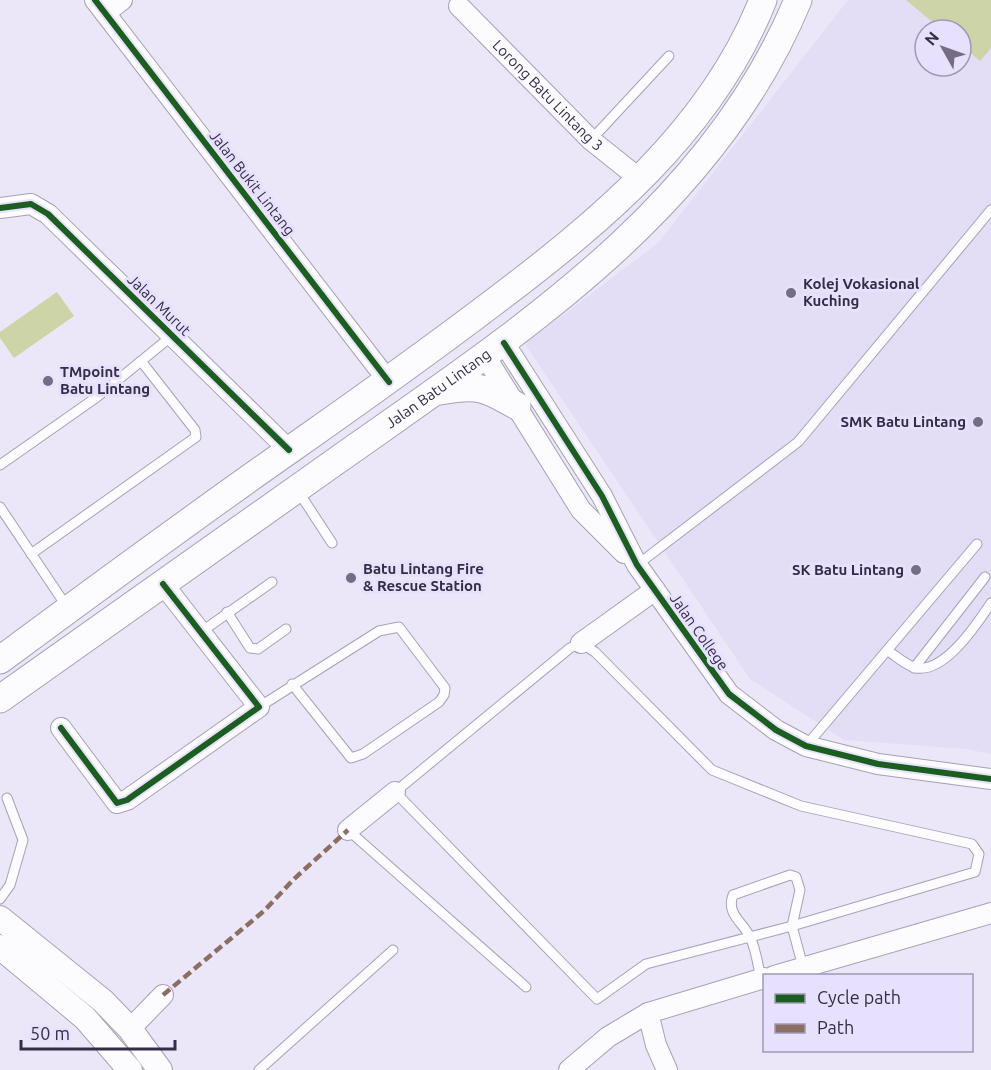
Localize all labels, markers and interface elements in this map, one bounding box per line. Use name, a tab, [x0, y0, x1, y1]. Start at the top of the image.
north arrow	[913, 18, 973, 78]
text: N	[921, 28, 942, 49]
street label: Lorong Batu Lintang 3	[489, 36, 606, 154]
street label: Jalan Bukit Lintang	[206, 127, 298, 238]
street label: Jalan Murut	[124, 271, 194, 339]
place label: Kolej Vokasional Kuching	[803, 275, 920, 309]
marker: Kolej Vokasional Kuching	[784, 286, 798, 300]
street label: Jalan Batu Lintang	[382, 345, 494, 432]
place label: TMpoint Batu Lintang	[60, 363, 150, 397]
marker: TMpoint Batu Lintang	[41, 374, 55, 388]
place label: SMK Batu Lintang	[841, 413, 966, 430]
marker: SMK Batu Lintang	[971, 415, 985, 429]
place label: Batu Lintang Fire & Rescue Station	[363, 560, 484, 594]
place label: SK Batu Lintang	[792, 561, 904, 578]
marker: SK Batu Lintang	[909, 563, 923, 577]
marker: Batu Lintang Fire & Rescue Station	[344, 571, 358, 585]
street label: Jalan College	[667, 590, 732, 673]
legend	[763, 974, 973, 1052]
text: Cycle path	[817, 987, 901, 1007]
scale bar	[21, 1013, 176, 1051]
text: Path	[817, 1017, 854, 1037]
text: 50 m	[30, 1023, 70, 1043]

